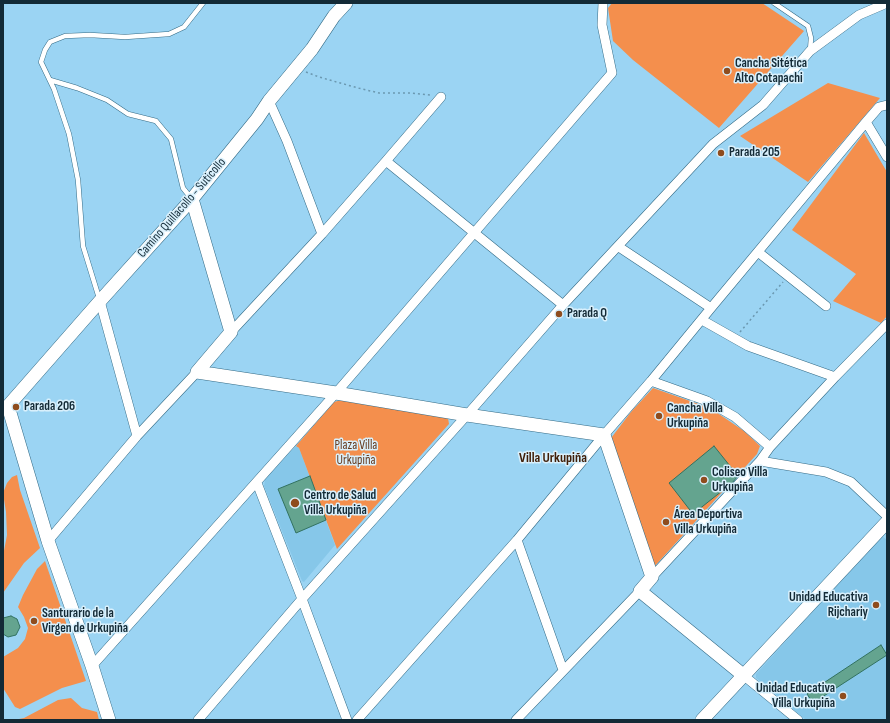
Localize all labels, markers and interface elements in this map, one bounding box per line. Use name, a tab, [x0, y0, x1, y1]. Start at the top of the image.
place label: Cancha Sitética Alto Cotapachi	[735, 56, 807, 87]
marker: Cancha Sitética Alto Cotapachi	[722, 66, 732, 76]
place label: Parada 205	[729, 145, 780, 161]
marker: Parada 205	[716, 148, 726, 158]
street label: Camino Quillacollo - Suticollo	[135, 155, 229, 261]
place label: Parada Q	[567, 306, 607, 322]
marker: Parada Q	[554, 309, 564, 319]
place label: Parada 206	[24, 399, 75, 415]
place label: Cancha Villa Urkupiña	[667, 401, 723, 432]
marker: Parada 206	[11, 402, 21, 412]
marker: Cancha Villa Urkupiña	[654, 411, 664, 421]
park label: Plaza Villa Urkupiña	[335, 438, 377, 469]
district label: Villa Urkupiña	[519, 450, 587, 466]
place label: Coliseo Villa Urkupiña	[712, 465, 768, 496]
marker: Coliseo Villa Urkupiña	[699, 475, 709, 485]
place label: Centro de Salud Villa Urkupiña	[304, 488, 376, 519]
marker: Centro de Salud Villa Urkupiña	[289, 497, 301, 509]
place label: Área Deportiva Villa Urkupiña	[674, 507, 742, 538]
marker: Área Deportiva Villa Urkupiña	[661, 517, 671, 527]
place label: Unidad Educativa Rijchariy	[789, 590, 868, 621]
marker: Unidad Educativa Rijchariy	[871, 600, 881, 610]
place label: Santurario de la Virgen de Urkupiña	[42, 606, 128, 637]
marker: Santurario de la Virgen de Urkupiña	[29, 616, 39, 626]
place label: Unidad Educativa Villa Urkupiña	[756, 681, 835, 712]
marker: Unidad Educativa Villa Urkupiña	[838, 691, 848, 701]

